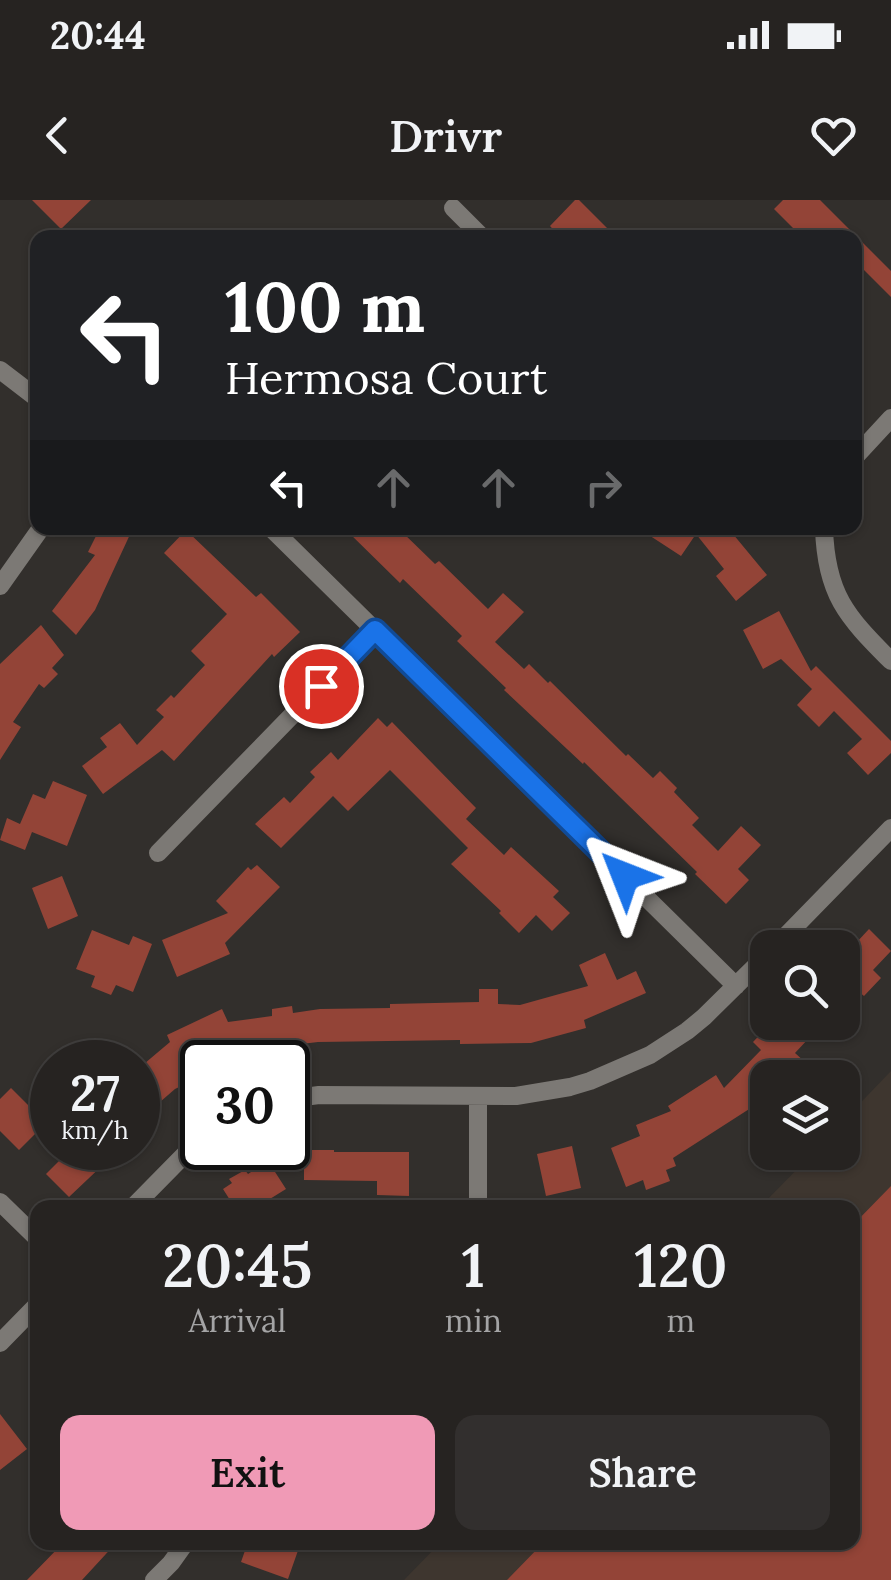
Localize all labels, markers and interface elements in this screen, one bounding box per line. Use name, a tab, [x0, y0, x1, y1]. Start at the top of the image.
text: 20:44	[50, 11, 146, 59]
text: Drivr	[389, 107, 502, 164]
icon: back	[30, 108, 85, 163]
icon: heart	[806, 108, 861, 163]
text: 100 m	[225, 262, 425, 351]
icon: left	[60, 270, 190, 400]
text: Hermosa Court	[225, 349, 547, 406]
icon: left	[261, 460, 316, 515]
icon: ahead	[366, 460, 421, 515]
icon: ahead	[471, 460, 526, 515]
icon: right	[576, 460, 631, 515]
pin	[279, 644, 364, 729]
icon: arrive	[294, 659, 349, 714]
position arrow	[573, 824, 677, 928]
map controls	[750, 930, 860, 1170]
button: search	[750, 930, 860, 1040]
speed limit sign: 30	[180, 1040, 310, 1170]
button: layers	[750, 1060, 860, 1170]
text: 27	[70, 1061, 120, 1125]
text: km/h	[61, 1114, 129, 1146]
text: 20:45	[162, 1227, 312, 1303]
text: 1	[462, 1227, 485, 1303]
text: 120	[634, 1227, 728, 1303]
text: Arrival	[189, 1300, 286, 1341]
text: min	[445, 1300, 502, 1341]
text: m	[667, 1300, 695, 1341]
button: Exit	[60, 1415, 435, 1530]
button: Share	[455, 1415, 830, 1530]

